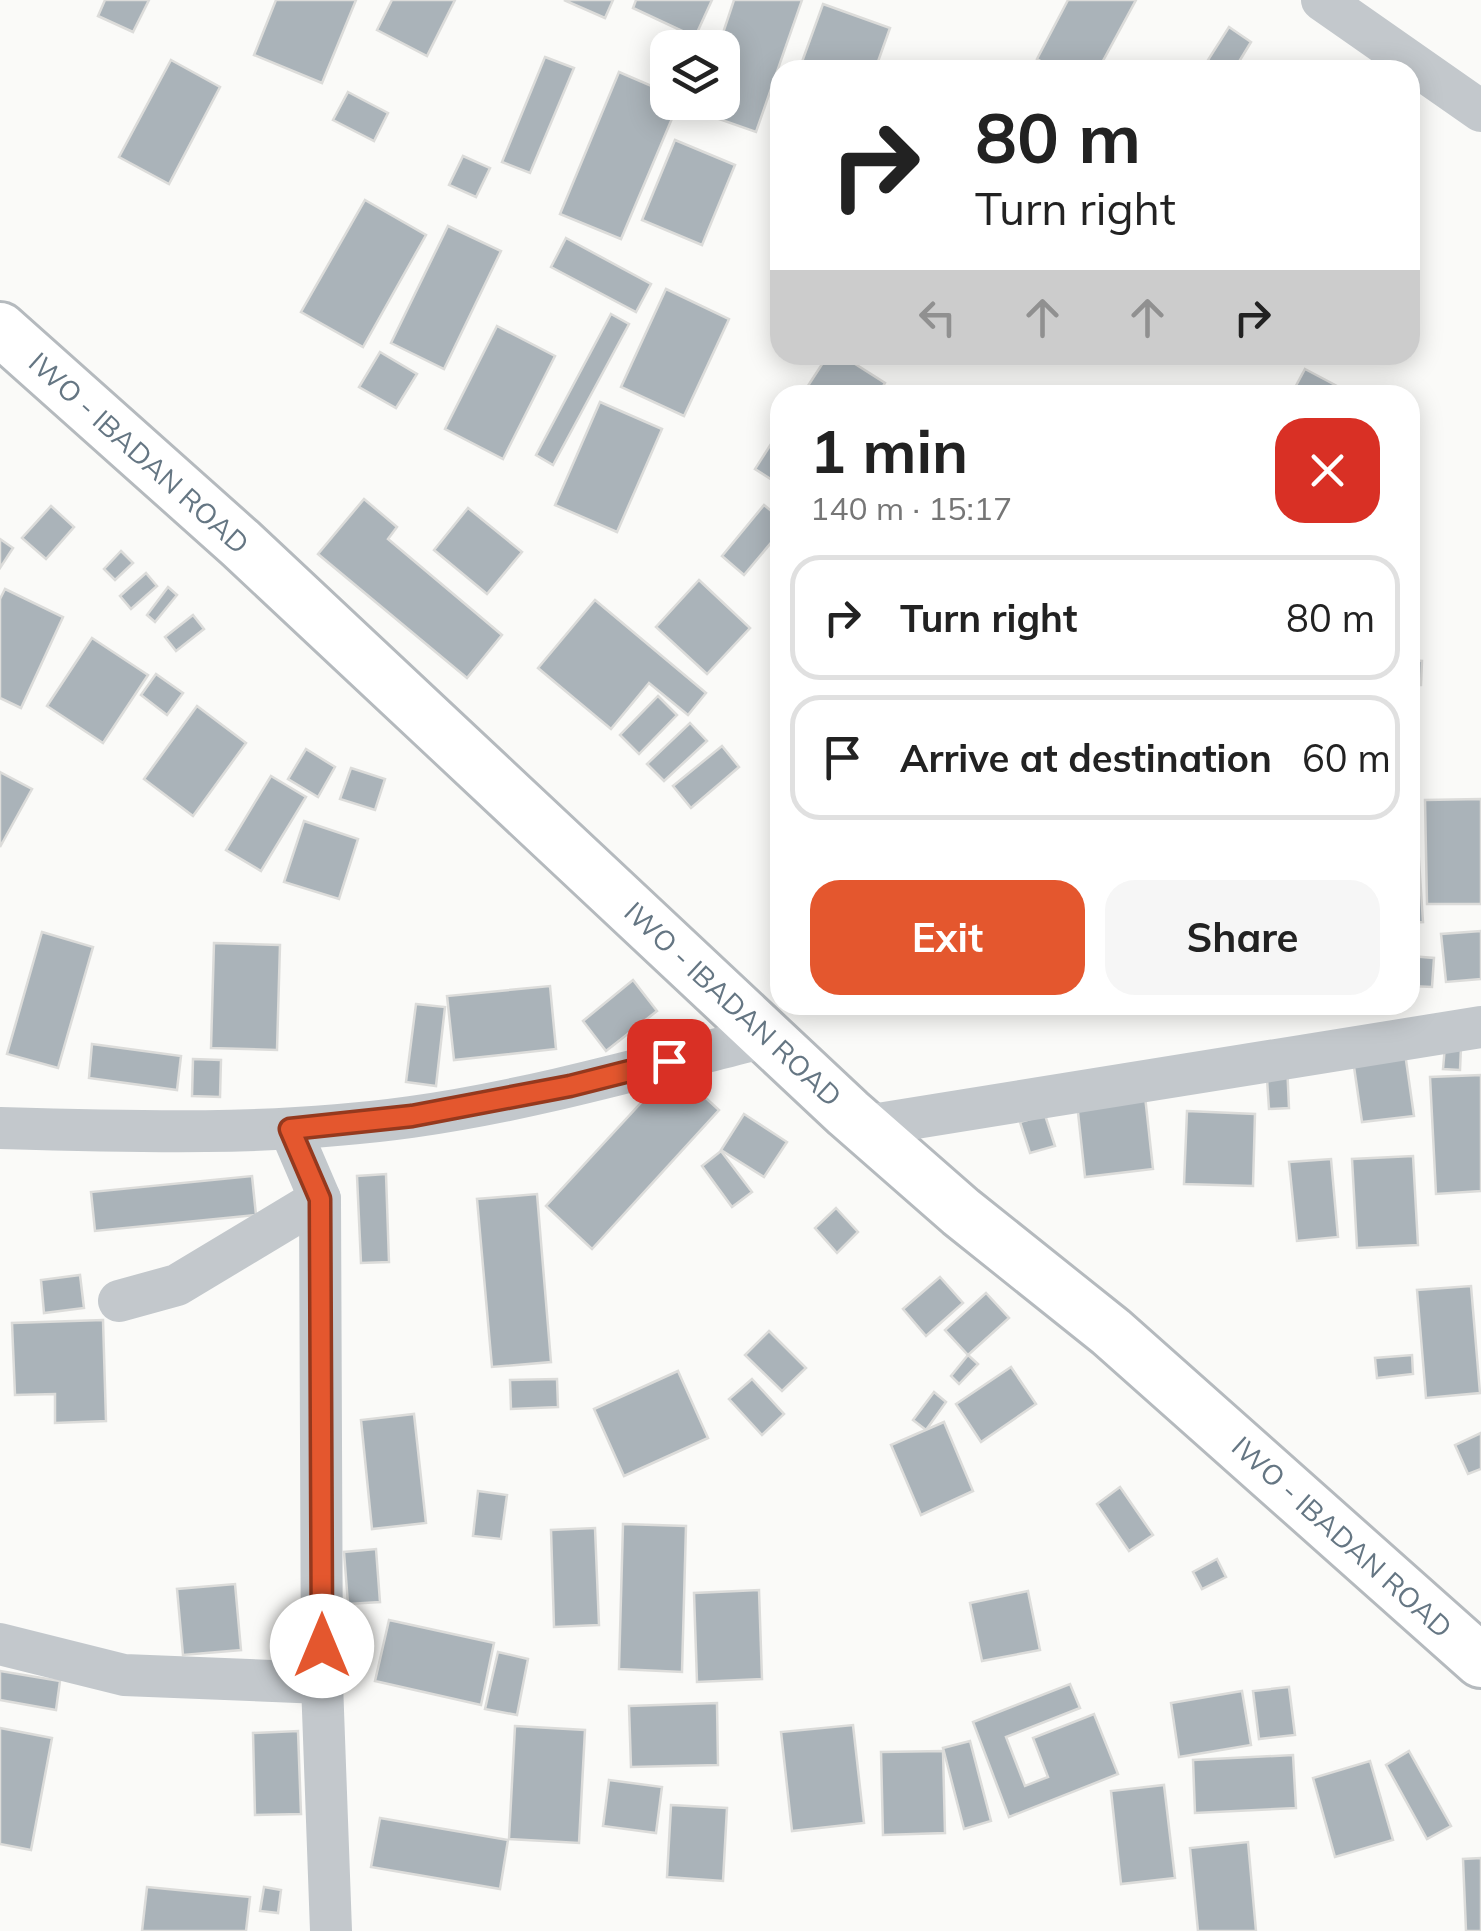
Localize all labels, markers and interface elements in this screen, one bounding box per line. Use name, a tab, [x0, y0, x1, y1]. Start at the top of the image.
map controls	[650, 30, 740, 120]
button: layers	[650, 30, 740, 120]
text: 80 m	[975, 93, 1141, 181]
icon: right	[810, 100, 940, 230]
text: Turn right	[975, 180, 1176, 236]
icon: left	[910, 290, 965, 345]
icon: ahead	[1015, 290, 1070, 345]
icon: ahead	[1120, 290, 1175, 345]
icon: right	[1225, 290, 1280, 345]
street label: IWO - IBADAN ROAD	[22, 345, 257, 561]
text: 1 min	[810, 413, 968, 488]
button: close	[1275, 418, 1380, 523]
text: 140 m · 15:17	[810, 488, 1012, 528]
icon: right	[815, 590, 870, 645]
text: Turn right	[900, 594, 1077, 642]
text: 80 m	[1286, 594, 1375, 642]
icon: arrive	[815, 730, 870, 785]
text: Arrive at destination	[900, 734, 1272, 782]
text: 60 m	[1302, 734, 1391, 782]
button: Exit	[810, 880, 1085, 995]
button: Share	[1105, 880, 1380, 995]
street label: IWO - IBADAN ROAD	[617, 894, 849, 1113]
pin	[627, 1019, 712, 1104]
icon: arrive	[642, 1034, 697, 1089]
street label: IWO - IBADAN ROAD	[1225, 1429, 1460, 1645]
position arrow	[270, 1594, 374, 1698]

